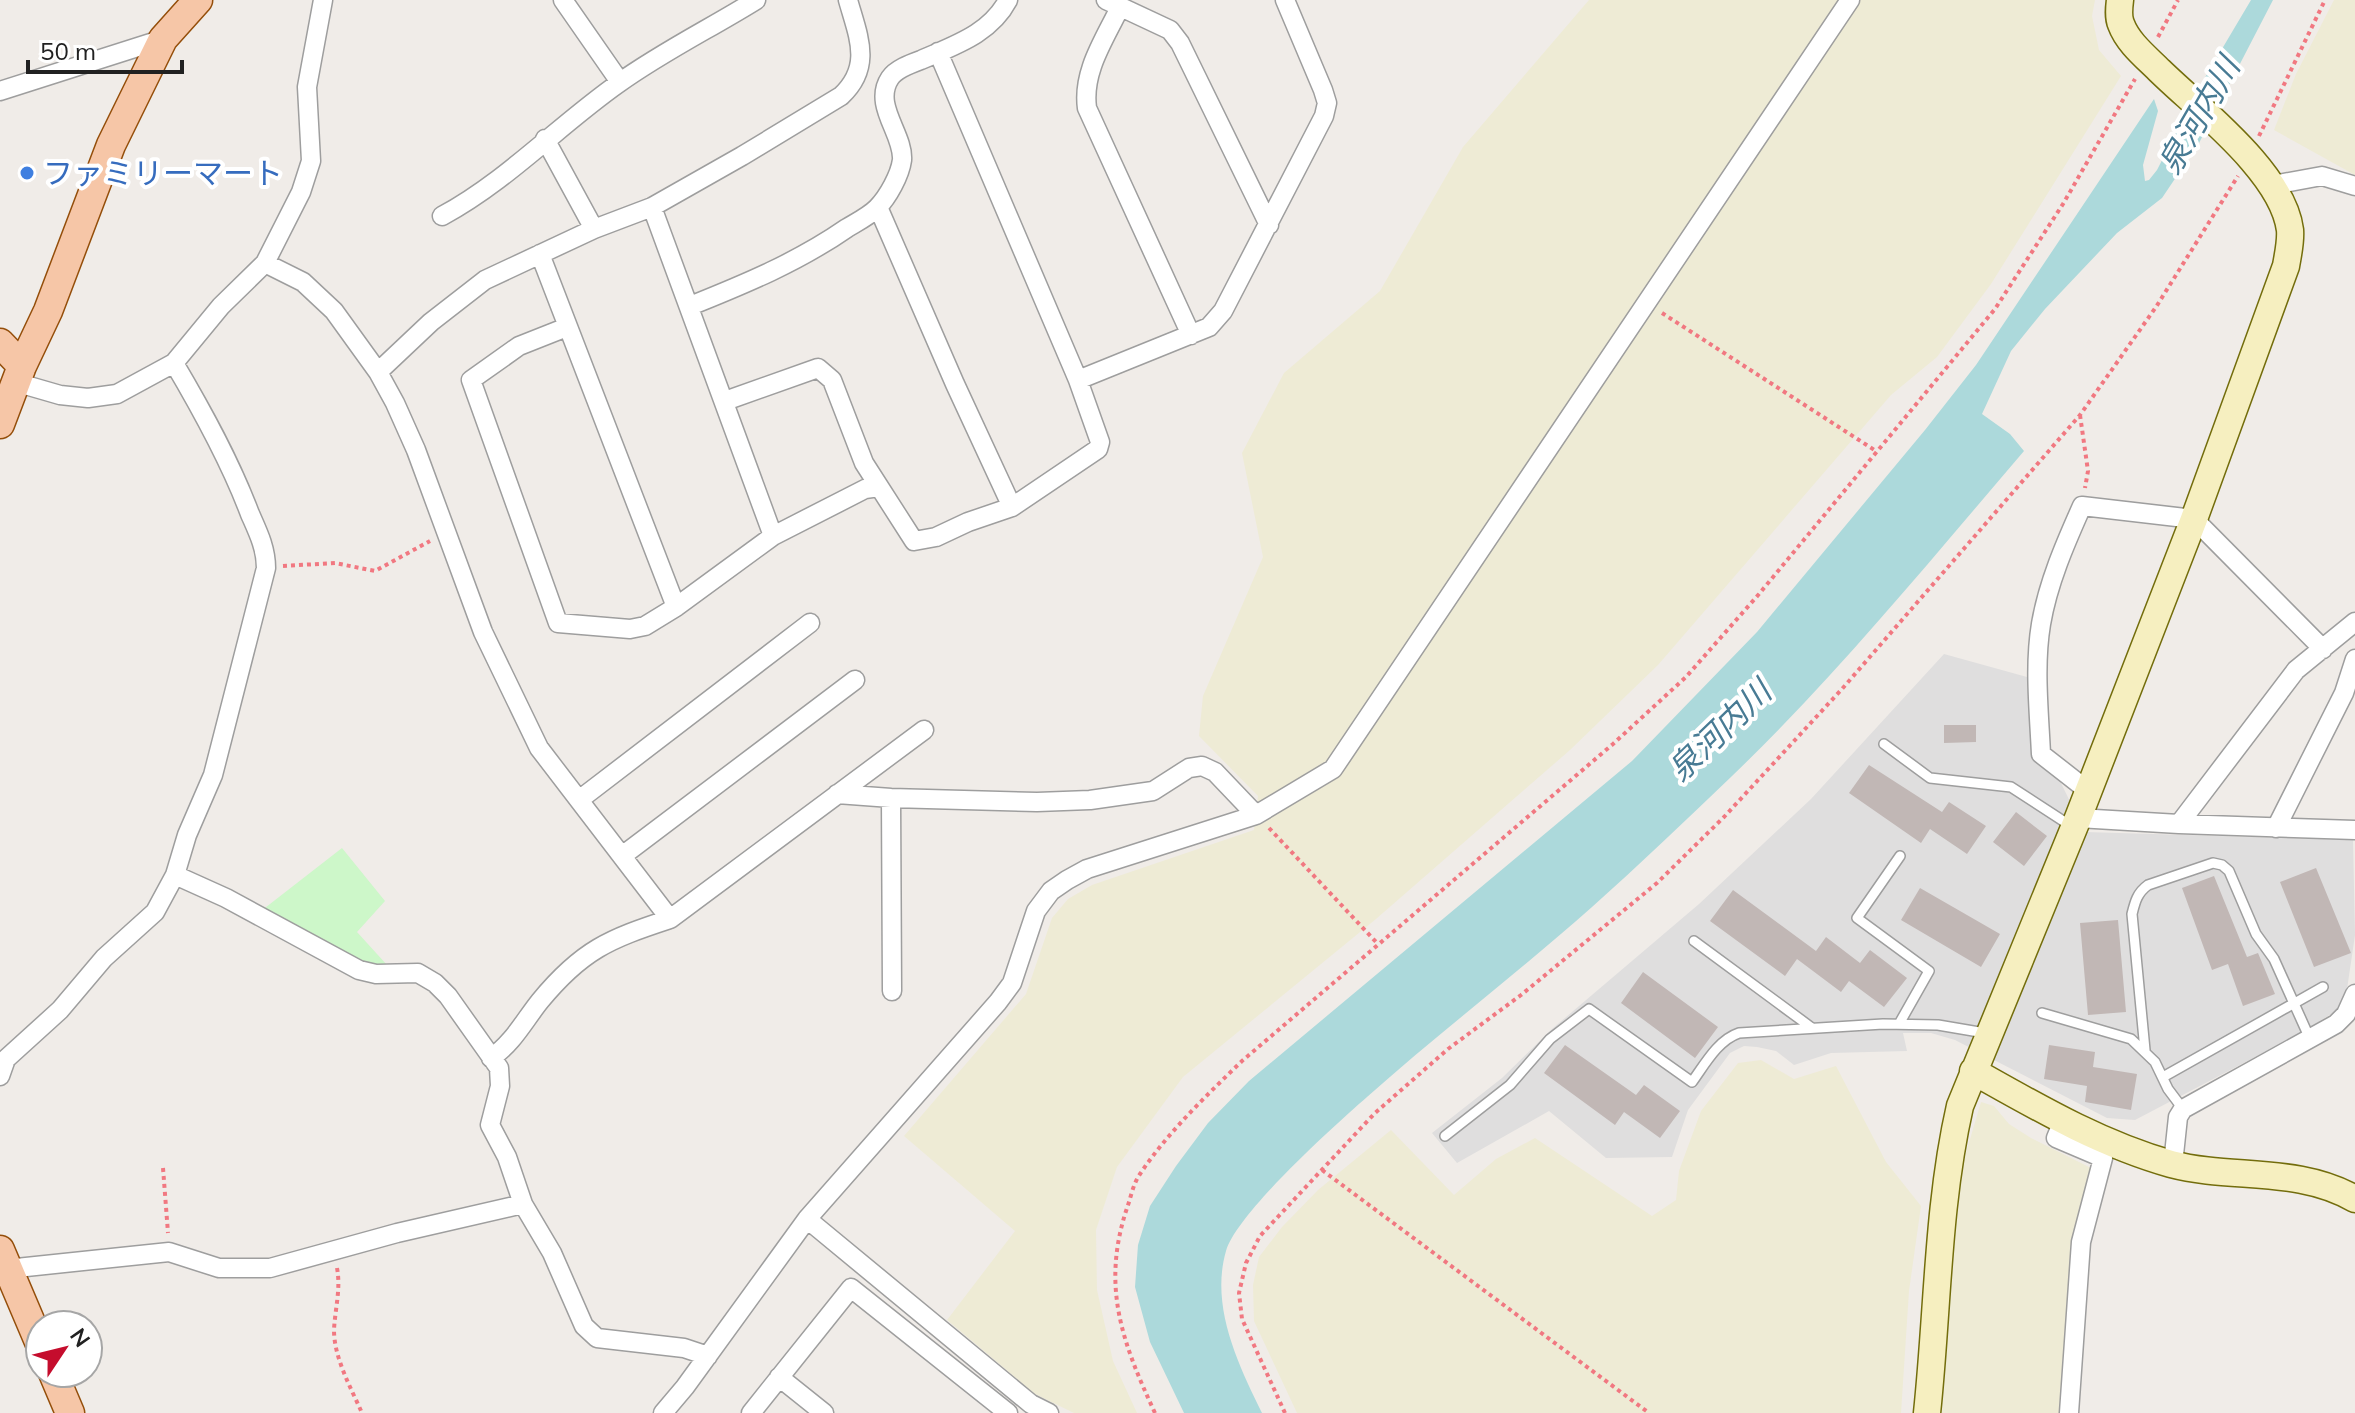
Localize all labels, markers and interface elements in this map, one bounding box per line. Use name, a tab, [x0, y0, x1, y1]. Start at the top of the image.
scale bar	[28, 24, 182, 74]
text: 50 m	[40, 36, 96, 66]
water label: 泉河内川	[2149, 47, 2249, 180]
place label: ファミリーマート	[43, 154, 283, 192]
marker: ファミリーマート	[18, 164, 36, 182]
water label: 泉河内川	[1659, 669, 1781, 789]
north arrow	[24, 1309, 104, 1389]
text: N	[64, 1323, 97, 1352]

